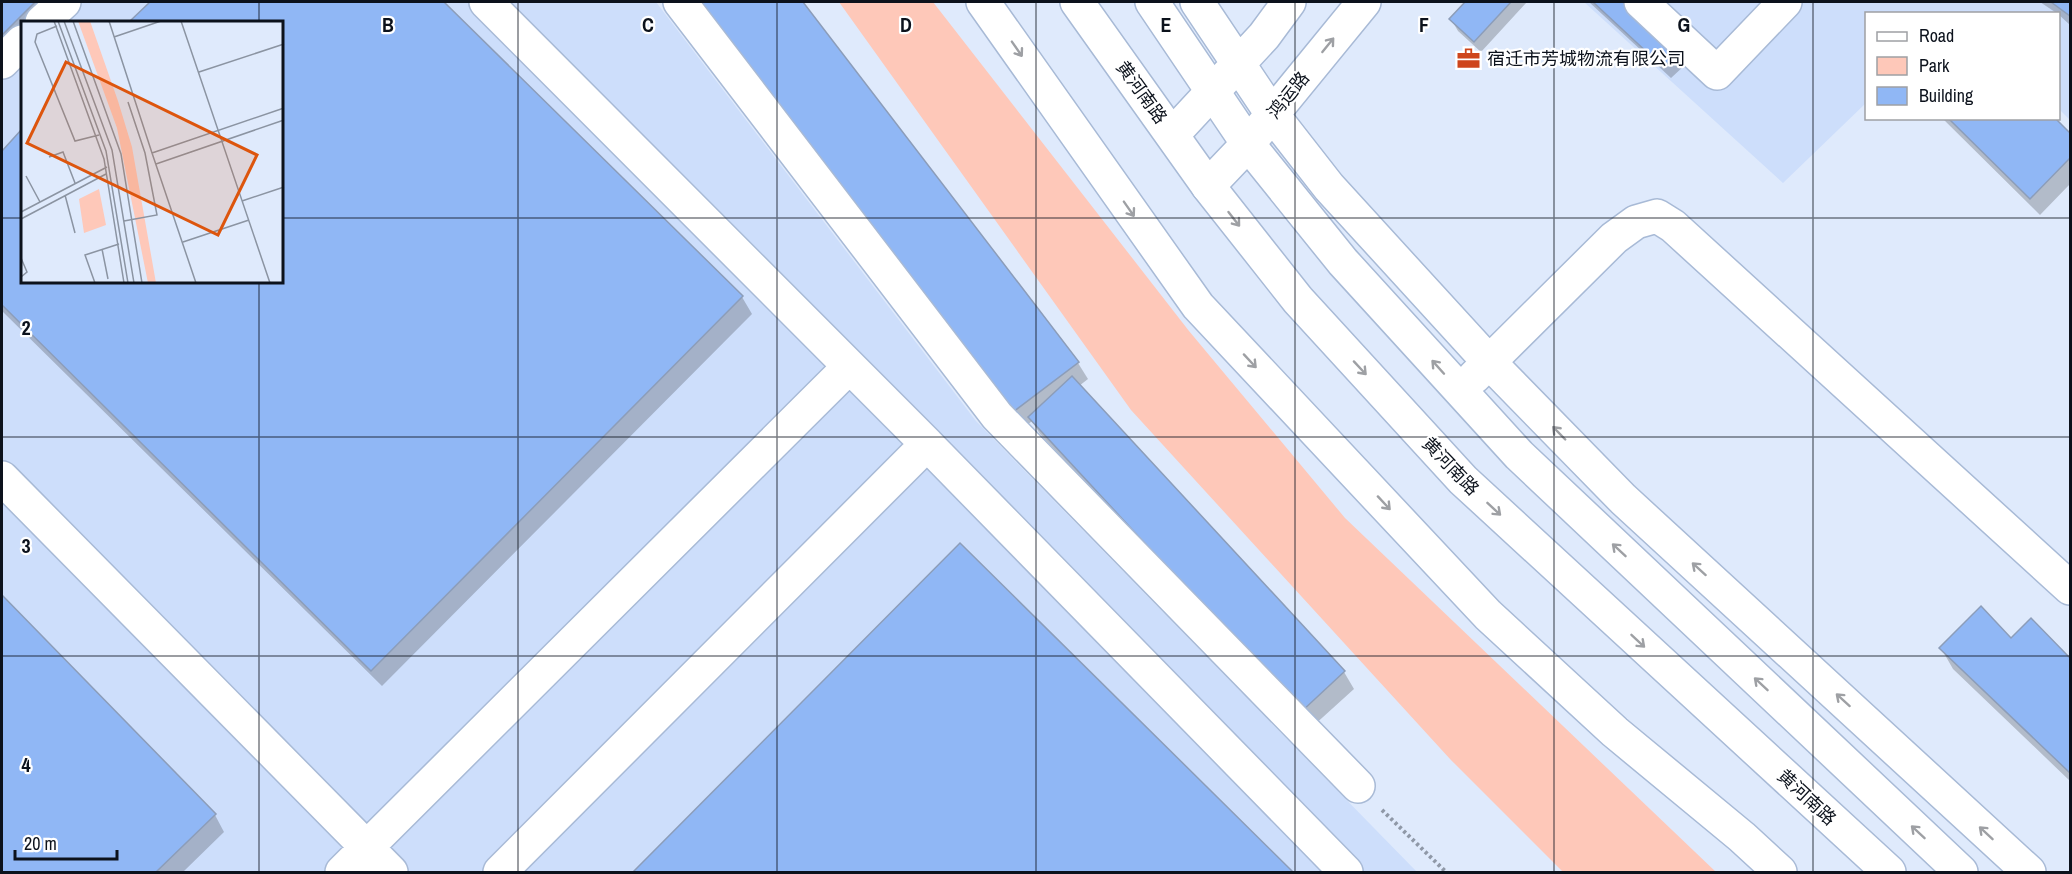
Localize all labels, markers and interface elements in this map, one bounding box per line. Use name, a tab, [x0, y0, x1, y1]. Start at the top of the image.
text: B	[382, 11, 394, 38]
text: C	[642, 11, 654, 38]
text: D	[900, 11, 912, 38]
text: E	[1161, 11, 1172, 38]
text: F	[1419, 11, 1429, 38]
text: G	[1678, 11, 1690, 38]
legend	[1865, 12, 2060, 120]
inset map	[21, 21, 284, 284]
text: Road	[1919, 23, 1954, 48]
one-way arrow	[1321, 38, 1334, 54]
one-way arrow	[1011, 41, 1023, 57]
office icon: 宿迁市芳城物流有限公司	[1456, 45, 1482, 71]
place label: 宿迁市芳城物流有限公司	[1487, 46, 1685, 71]
text: Park	[1919, 53, 1950, 78]
street label: 黄河南路	[1111, 56, 1173, 128]
street label: 鸿运路	[1261, 66, 1315, 124]
text: Building	[1919, 83, 1974, 108]
one-way arrow	[1123, 200, 1135, 216]
one-way arrow	[1228, 211, 1241, 227]
text: 2	[21, 314, 31, 341]
one-way arrow	[1243, 354, 1257, 369]
one-way arrow	[1431, 359, 1445, 374]
one-way arrow	[1353, 360, 1367, 375]
one-way arrow	[1551, 426, 1566, 441]
street label: 黄河南路	[1417, 431, 1485, 501]
one-way arrow	[1376, 496, 1391, 511]
one-way arrow	[1487, 502, 1502, 516]
text: 3	[21, 532, 31, 559]
one-way arrow	[1612, 543, 1627, 557]
one-way arrow	[1692, 562, 1707, 576]
one-way arrow	[1630, 634, 1645, 648]
one-way arrow	[1754, 677, 1769, 691]
one-way arrow	[1835, 693, 1850, 707]
text: 4	[21, 751, 31, 778]
street label: 黄河南路	[1772, 763, 1842, 831]
scale bar	[15, 823, 117, 861]
one-way arrow	[1911, 825, 1926, 840]
one-way arrow	[1979, 826, 1994, 840]
text: 20 m	[24, 831, 57, 856]

